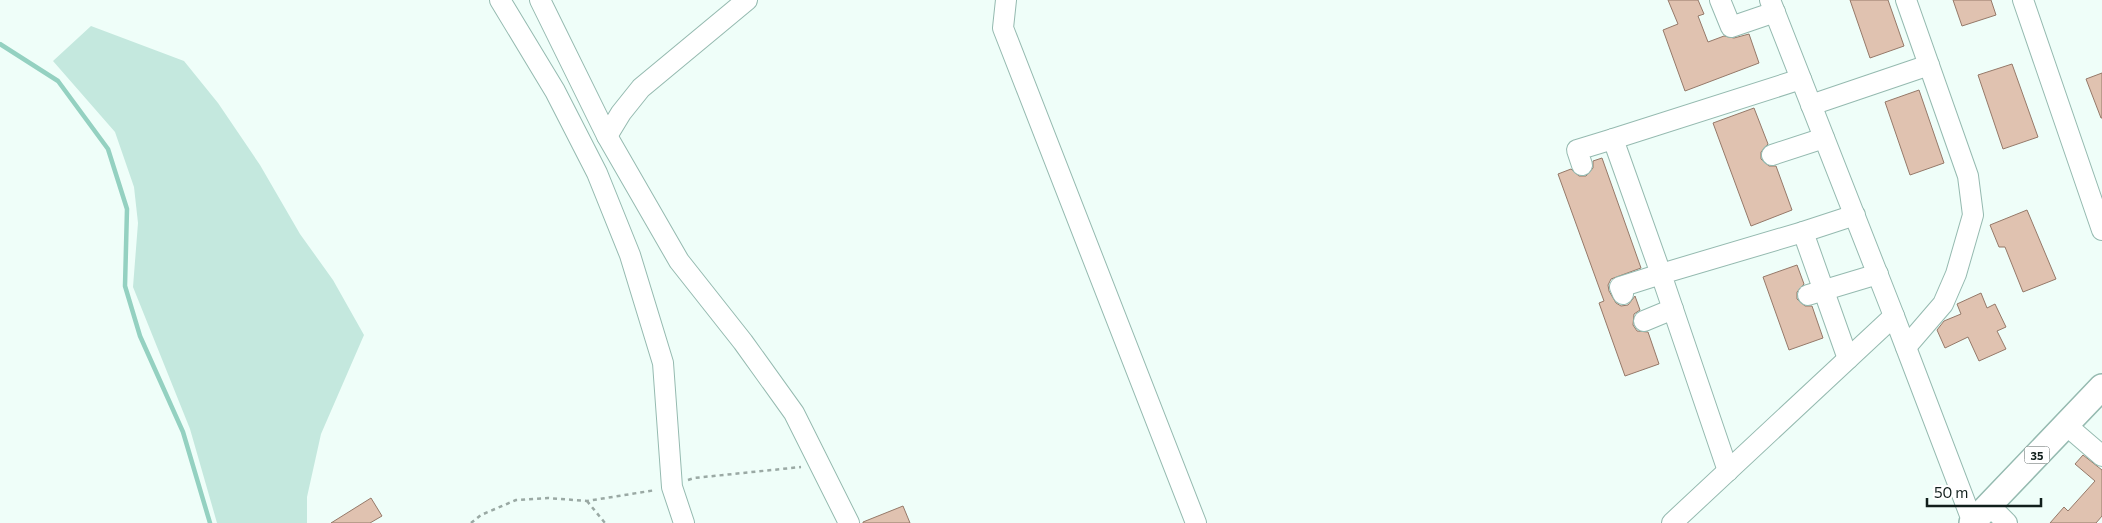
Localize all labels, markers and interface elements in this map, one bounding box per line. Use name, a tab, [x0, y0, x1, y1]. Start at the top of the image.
road number: 35	[2024, 446, 2050, 464]
scale bar	[1927, 476, 2041, 508]
text: 50 m	[1934, 483, 1968, 501]

